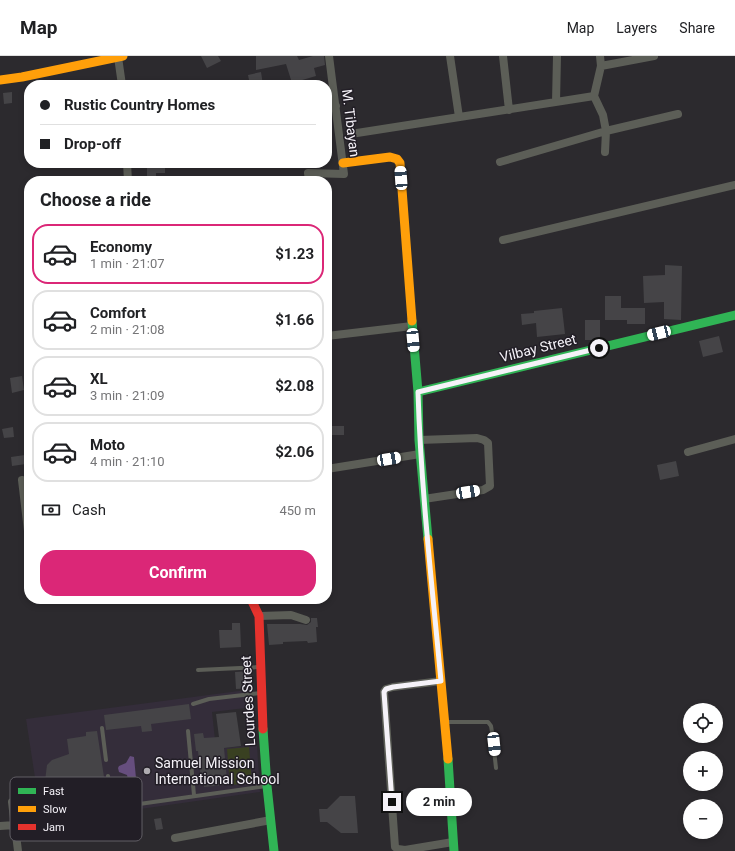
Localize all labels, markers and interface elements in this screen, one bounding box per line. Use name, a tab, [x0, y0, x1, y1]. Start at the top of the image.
text: Map	[20, 16, 58, 39]
text: Map	[567, 20, 594, 36]
text: Layers	[616, 20, 657, 36]
text: Share	[679, 20, 715, 36]
street label: M. Tibayan	[339, 88, 363, 158]
text: Rustic Country Homes	[64, 96, 215, 114]
text: Drop-off	[64, 135, 121, 153]
car	[394, 166, 408, 190]
text: Choose a ride	[40, 189, 151, 210]
icon: car	[42, 236, 78, 272]
text: Economy	[90, 238, 152, 256]
text: $1.23	[275, 245, 314, 263]
text: 1 min · 21:07	[90, 256, 165, 271]
icon: car	[42, 302, 78, 338]
text: Comfort	[90, 304, 146, 322]
text: $1.66	[275, 311, 314, 329]
text: 2 min · 21:08	[90, 322, 165, 337]
car	[646, 324, 672, 342]
car	[406, 328, 420, 352]
street label: Vilbay Street	[498, 331, 578, 365]
route start	[590, 339, 608, 357]
icon: car	[42, 368, 78, 404]
text: XL	[90, 370, 108, 388]
text: $2.08	[275, 377, 314, 395]
text: 3 min · 21:09	[90, 388, 165, 403]
icon: car	[42, 434, 78, 470]
text: Moto	[90, 436, 125, 454]
text: $2.06	[275, 443, 314, 461]
car	[376, 451, 402, 467]
text: 4 min · 21:10	[90, 454, 165, 469]
car	[455, 484, 481, 500]
icon: cash	[40, 499, 62, 521]
text: Cash	[72, 501, 106, 519]
text: 450 m	[279, 503, 316, 518]
button: Confirm	[40, 550, 316, 596]
street label: Lourdes Street	[238, 655, 258, 747]
map controls	[683, 703, 723, 839]
button: locate	[683, 703, 723, 743]
car	[487, 731, 501, 757]
button: +	[683, 751, 723, 791]
place label: Samuel Mission International School	[155, 755, 280, 787]
marker: Samuel Mission International School	[142, 766, 152, 776]
legend	[10, 777, 142, 841]
text: Fast	[43, 785, 65, 798]
callout: 2 min	[406, 788, 472, 816]
route end	[383, 793, 401, 811]
text: 2 min	[423, 794, 455, 809]
button: −	[683, 799, 723, 839]
text: Slow	[43, 803, 67, 816]
text: Jam	[43, 821, 65, 834]

